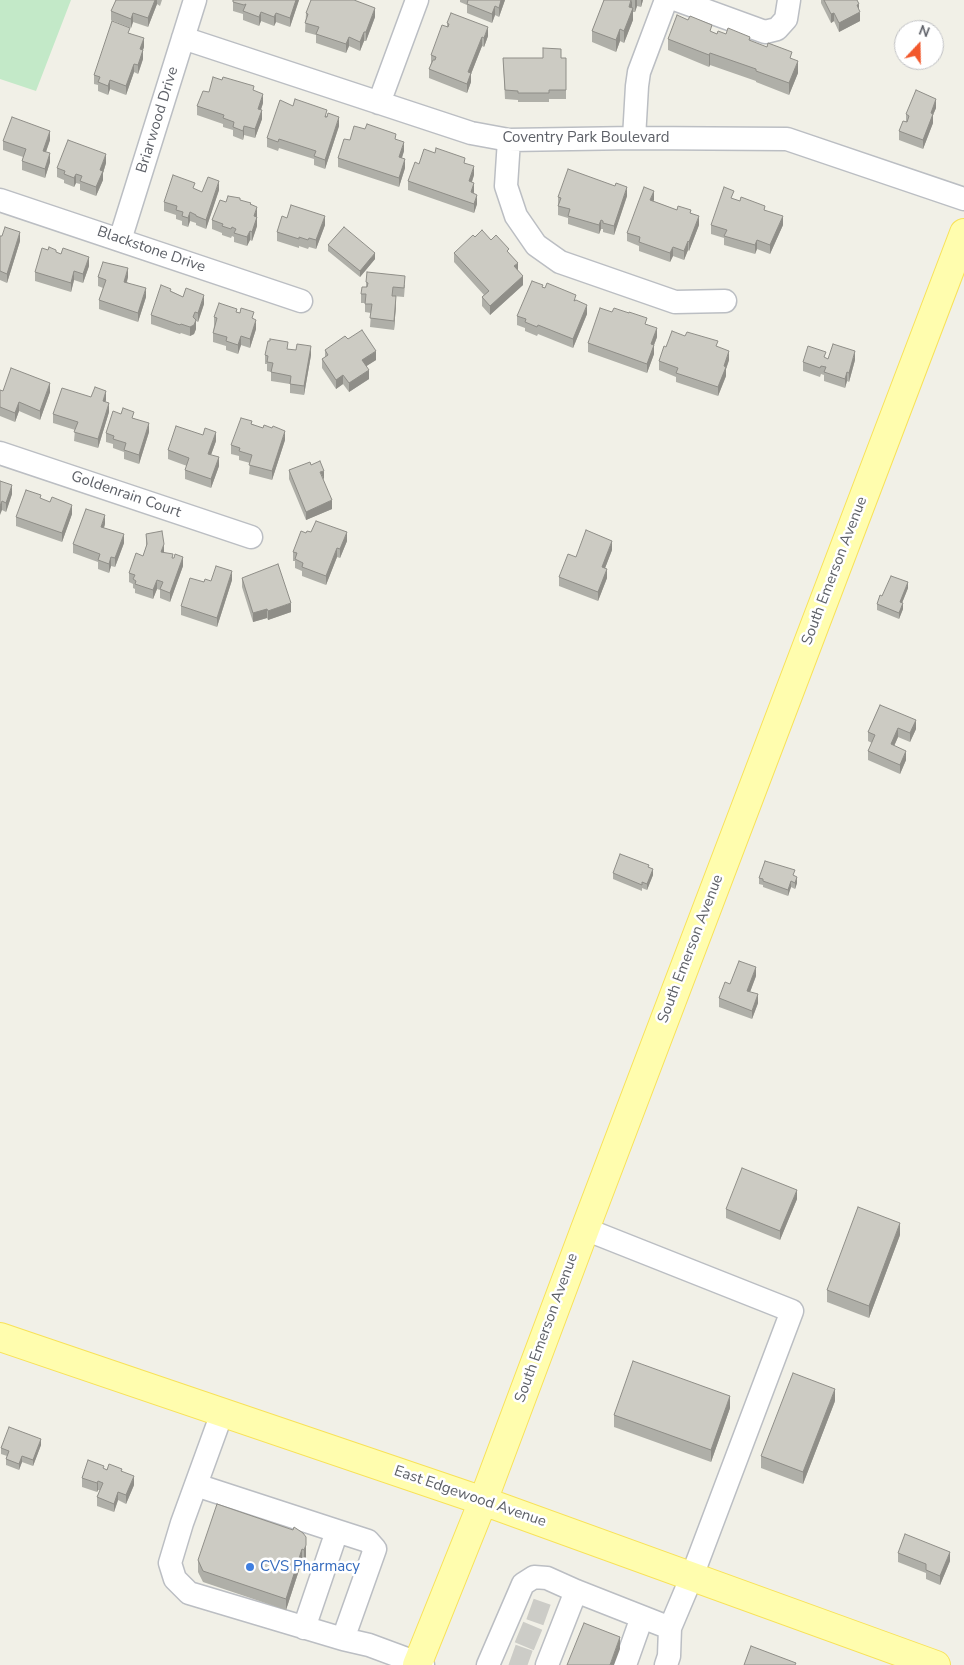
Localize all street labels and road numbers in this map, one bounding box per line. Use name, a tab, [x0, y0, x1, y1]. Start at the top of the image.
street label: Briarwood Drive	[133, 65, 183, 175]
street label: Coventry Park Boulevard	[502, 129, 670, 147]
street label: Blackstone Drive	[94, 223, 208, 277]
street label: Goldenrain Court	[69, 468, 183, 522]
street label: South Emerson Avenue	[798, 494, 872, 648]
street label: South Emerson Avenue	[654, 872, 728, 1026]
street label: South Emerson Avenue	[512, 1251, 582, 1405]
street label: East Edgewood Avenue	[392, 1462, 548, 1532]

